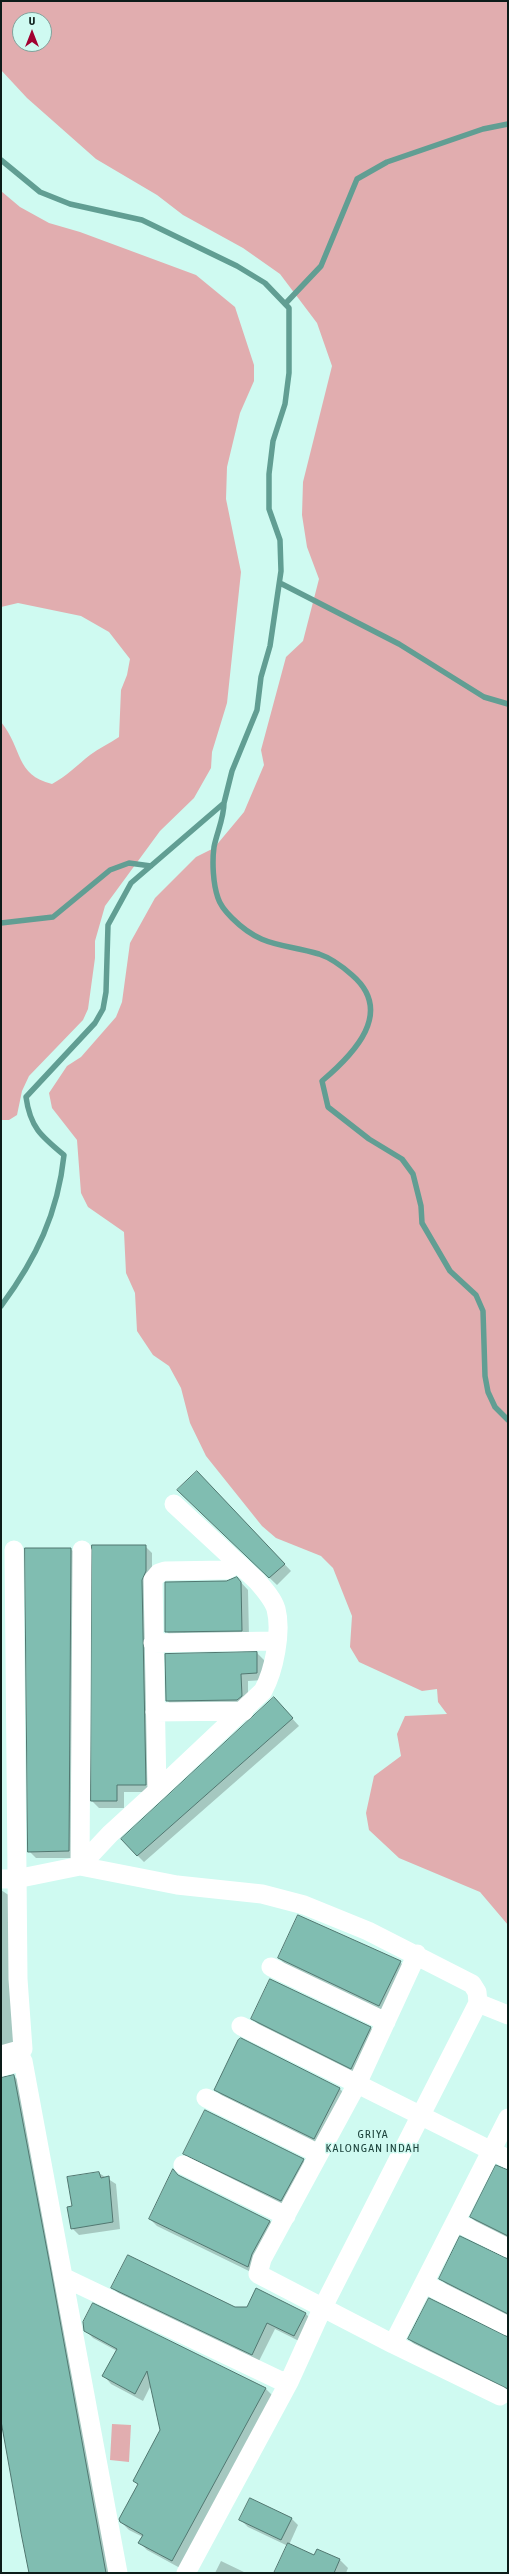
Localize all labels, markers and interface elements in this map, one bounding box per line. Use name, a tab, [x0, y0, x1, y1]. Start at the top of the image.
north arrow	[12, 12, 52, 52]
text: U	[29, 15, 35, 27]
district label: GRIYA KALONGAN INDAH	[326, 2127, 420, 2155]

